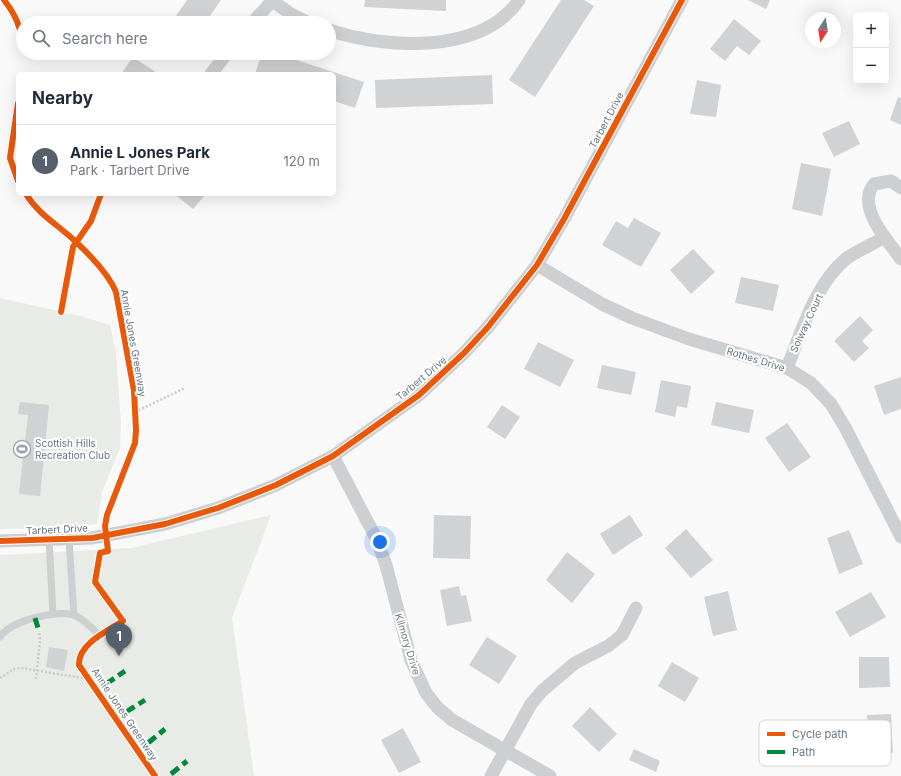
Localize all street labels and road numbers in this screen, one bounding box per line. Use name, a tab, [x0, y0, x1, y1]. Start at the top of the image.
street label: Tarbert Drive	[586, 90, 626, 150]
street label: Annie Jones Greenway	[119, 288, 149, 398]
street label: Solway Court	[787, 291, 825, 354]
street label: Rothes Drive	[725, 344, 787, 374]
street label: Tarbert Drive	[393, 353, 449, 403]
street label: Tarbert Drive	[26, 521, 88, 537]
street label: Kilmory Drive	[393, 612, 423, 676]
street label: Annie Jones Greenway	[89, 665, 161, 763]

